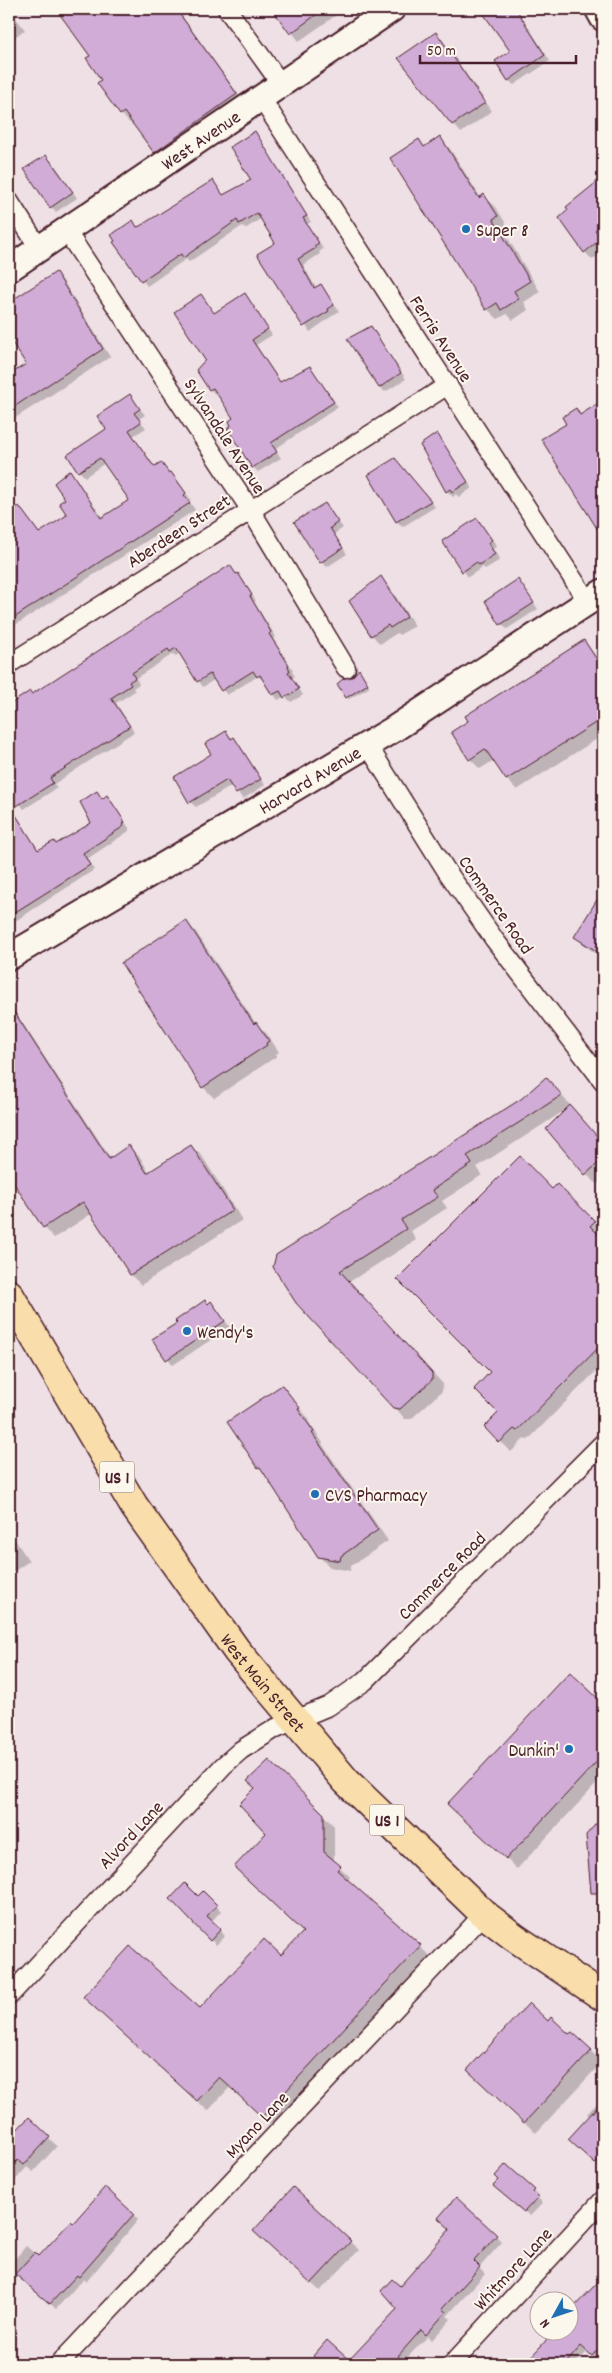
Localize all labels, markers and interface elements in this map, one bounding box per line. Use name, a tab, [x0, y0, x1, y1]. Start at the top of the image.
scale bar	[420, 32, 576, 64]
text: 50 m	[427, 41, 456, 63]
street label: West Avenue	[157, 106, 247, 179]
place label: Super 8	[476, 219, 529, 246]
marker: Super 8	[460, 223, 472, 235]
street label: Ferris Avenue	[401, 291, 477, 389]
street label: Sylvandale Avenue	[175, 374, 271, 500]
street label: Aberdeen Street	[123, 489, 237, 577]
street label: Harvard Avenue	[255, 741, 367, 823]
street label: Commerce Road	[450, 851, 538, 961]
place label: Wendy's	[197, 1321, 253, 1348]
marker: Wendy's	[181, 1325, 193, 1337]
road number: US 1	[100, 1461, 134, 1492]
place label: CVS Pharmacy	[325, 1484, 427, 1511]
marker: CVS Pharmacy	[309, 1488, 321, 1500]
street label: Commerce Road	[393, 1527, 494, 1628]
street label: West Main Street	[212, 1629, 310, 1740]
place label: Dunkin'	[508, 1739, 559, 1766]
marker: Dunkin'	[563, 1743, 575, 1755]
street label: Alvord Lane	[94, 1796, 172, 1877]
road number: US 1	[370, 1804, 404, 1836]
street label: Myano Lane	[220, 2087, 297, 2166]
street label: Whitmore Lane	[469, 2223, 560, 2318]
north arrow	[530, 2290, 580, 2340]
text: N	[536, 2314, 555, 2332]

